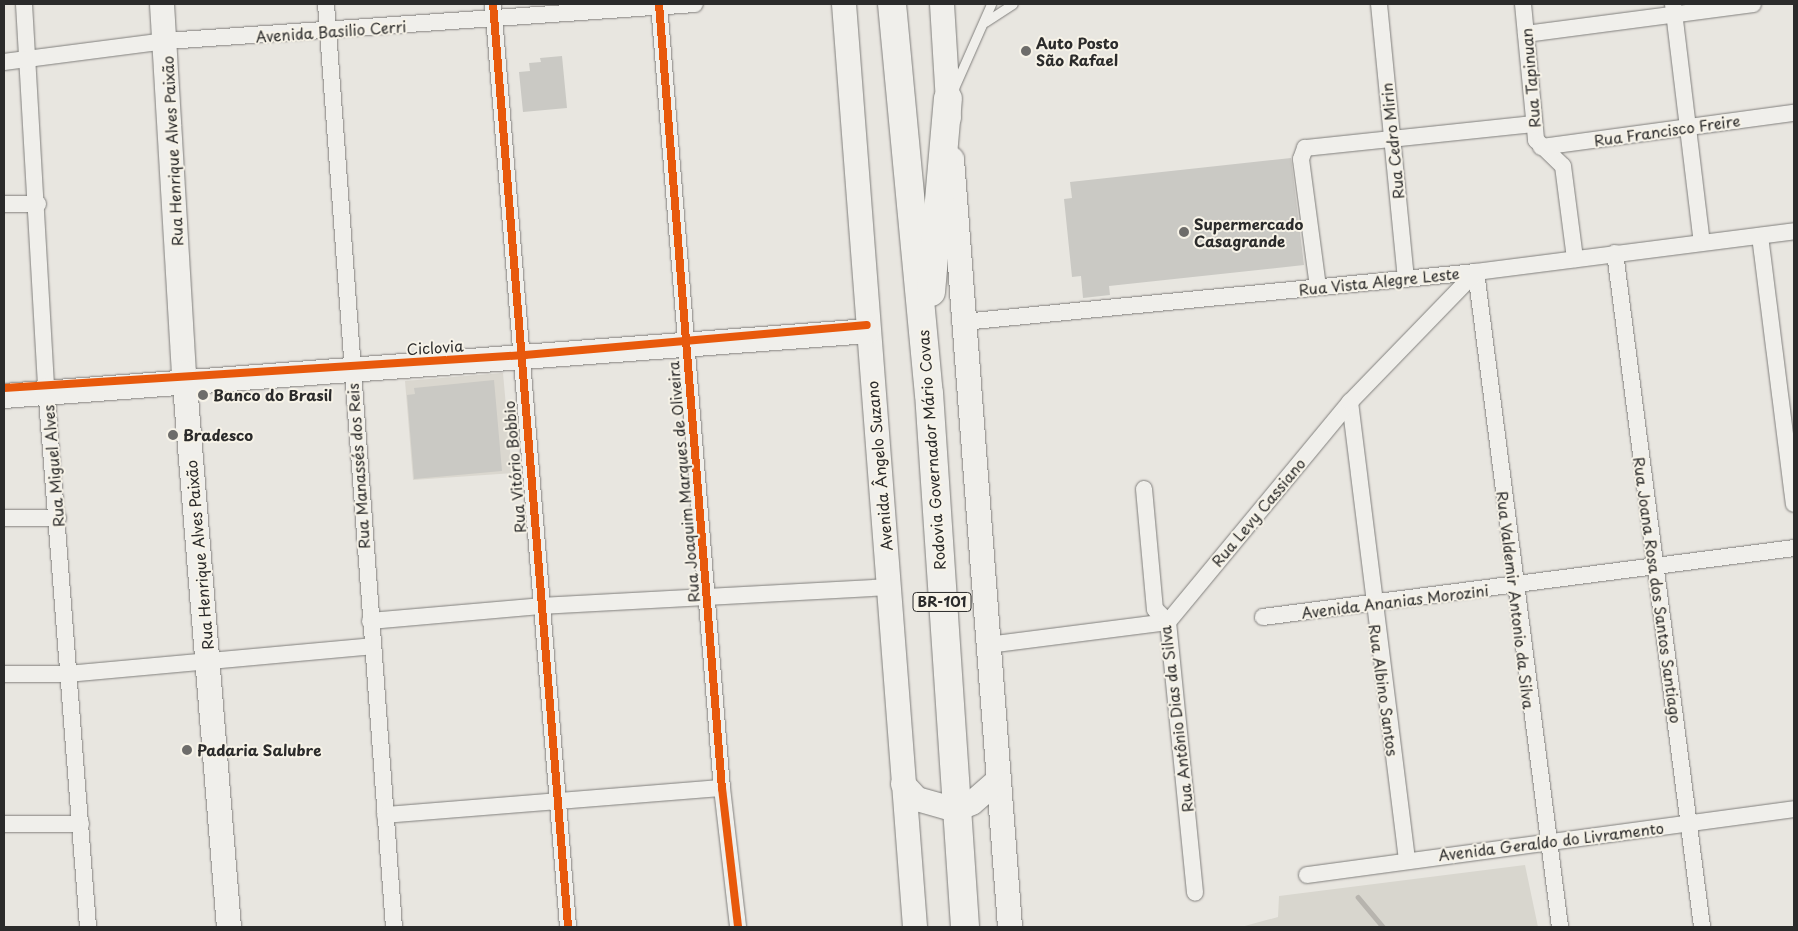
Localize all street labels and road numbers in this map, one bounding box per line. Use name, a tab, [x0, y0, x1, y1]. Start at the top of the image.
street label: Avenida Basilio Cerri	[255, 17, 407, 45]
street label: Rua Tapinuan	[1517, 27, 1543, 129]
street label: Rua Henrique Alves Paixão	[158, 54, 186, 248]
street label: Rua Cedro Mirin	[1377, 81, 1407, 201]
street label: Rua Francisco Freire	[1592, 111, 1742, 149]
street label: Rua Vista Alegre Leste	[1297, 264, 1461, 298]
street label: Rodovia Governador Mário Covas	[914, 329, 948, 571]
street label: Ciclovia	[406, 336, 464, 358]
street label: Rua Joaquim Marques de Oliveira	[663, 360, 703, 604]
street label: Avenida Ângelo Suzano	[863, 381, 895, 551]
street label: Rua Manassés dos Reis	[343, 382, 373, 550]
street label: Rua Vitório Bobbio	[499, 399, 529, 535]
street label: Rua Miguel Alves	[39, 404, 67, 528]
street label: Rua Levy Cassiano	[1207, 454, 1309, 570]
street label: Rua Joana Rosa dos Santos Santiago	[1630, 455, 1686, 725]
street label: Rua Henrique Alves Paixão	[182, 458, 216, 652]
street label: Rua Valdemir Antonio da Silva	[1494, 489, 1538, 711]
street label: Avenida Ananias Morozini	[1300, 581, 1490, 621]
road number: BR-101	[912, 590, 972, 614]
street label: Rua Albino Santos	[1366, 623, 1402, 757]
street label: Rua Antônio Dias da Silva	[1155, 624, 1197, 814]
street label: Avenida Geraldo do Livramento	[1437, 818, 1665, 864]

